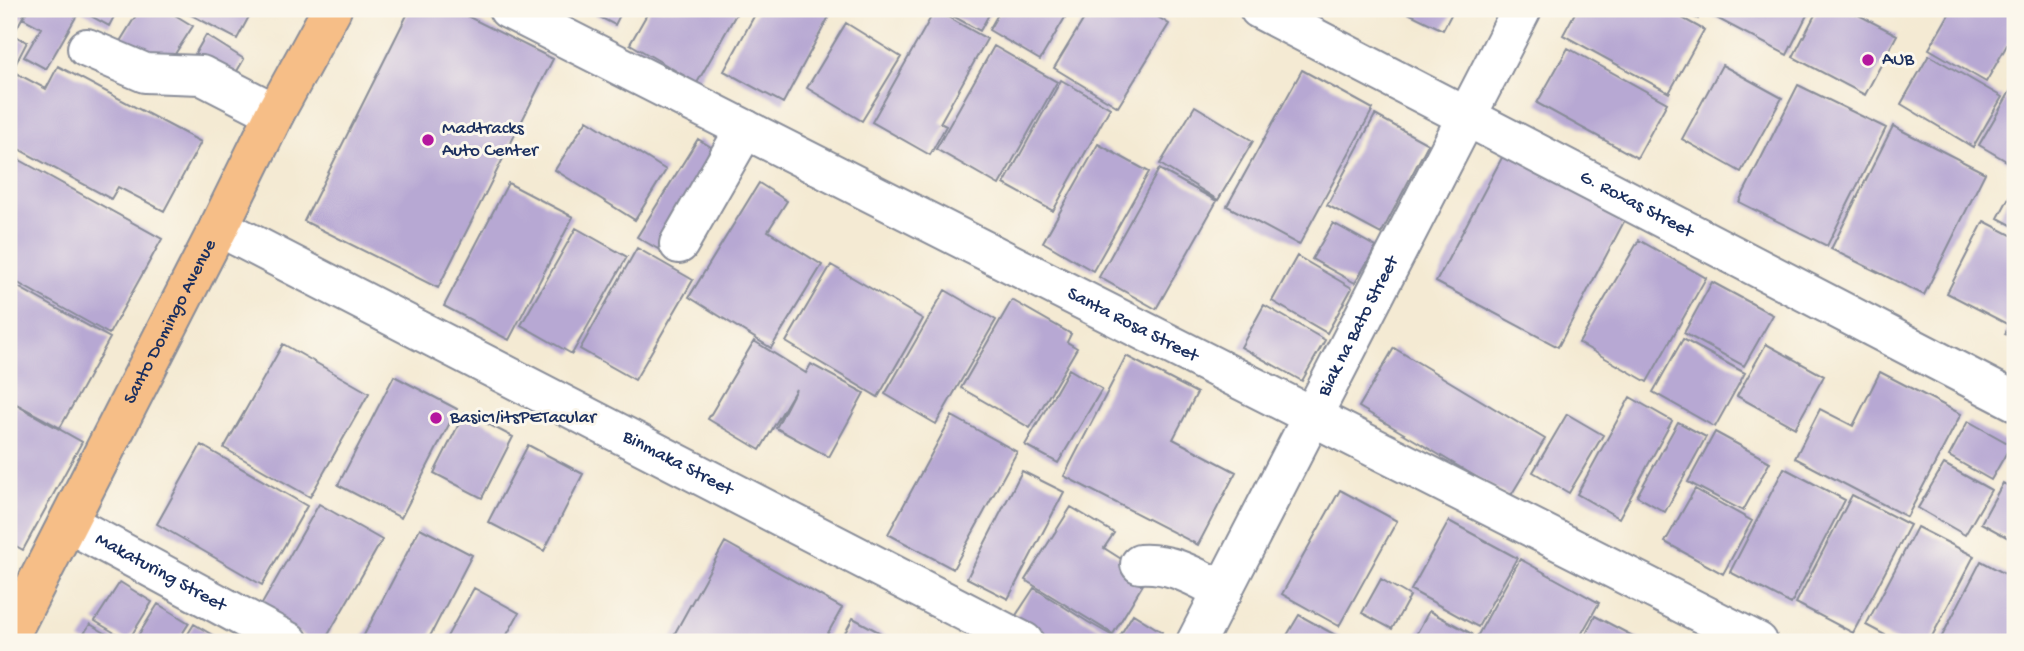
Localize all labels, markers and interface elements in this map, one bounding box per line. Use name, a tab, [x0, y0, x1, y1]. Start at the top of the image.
place label: AUB	[1882, 49, 1915, 72]
marker: AUB	[1860, 52, 1876, 68]
place label: Madtracks Auto Center	[442, 118, 540, 163]
marker: Madtracks Auto Center	[420, 132, 436, 148]
street label: G. Roxas Street	[1575, 166, 1699, 245]
street label: Santo Domingo Avenue	[119, 236, 222, 408]
street label: Biak na Bato Street	[1312, 250, 1405, 401]
street label: Santa Rosa Street	[1063, 282, 1204, 369]
place label: Basic1/itsPETacular	[449, 407, 598, 430]
marker: Basic1/itsPETacular	[428, 410, 444, 426]
street label: Binmaka Street	[618, 425, 739, 502]
street label: Makaturing Street	[91, 528, 232, 618]

